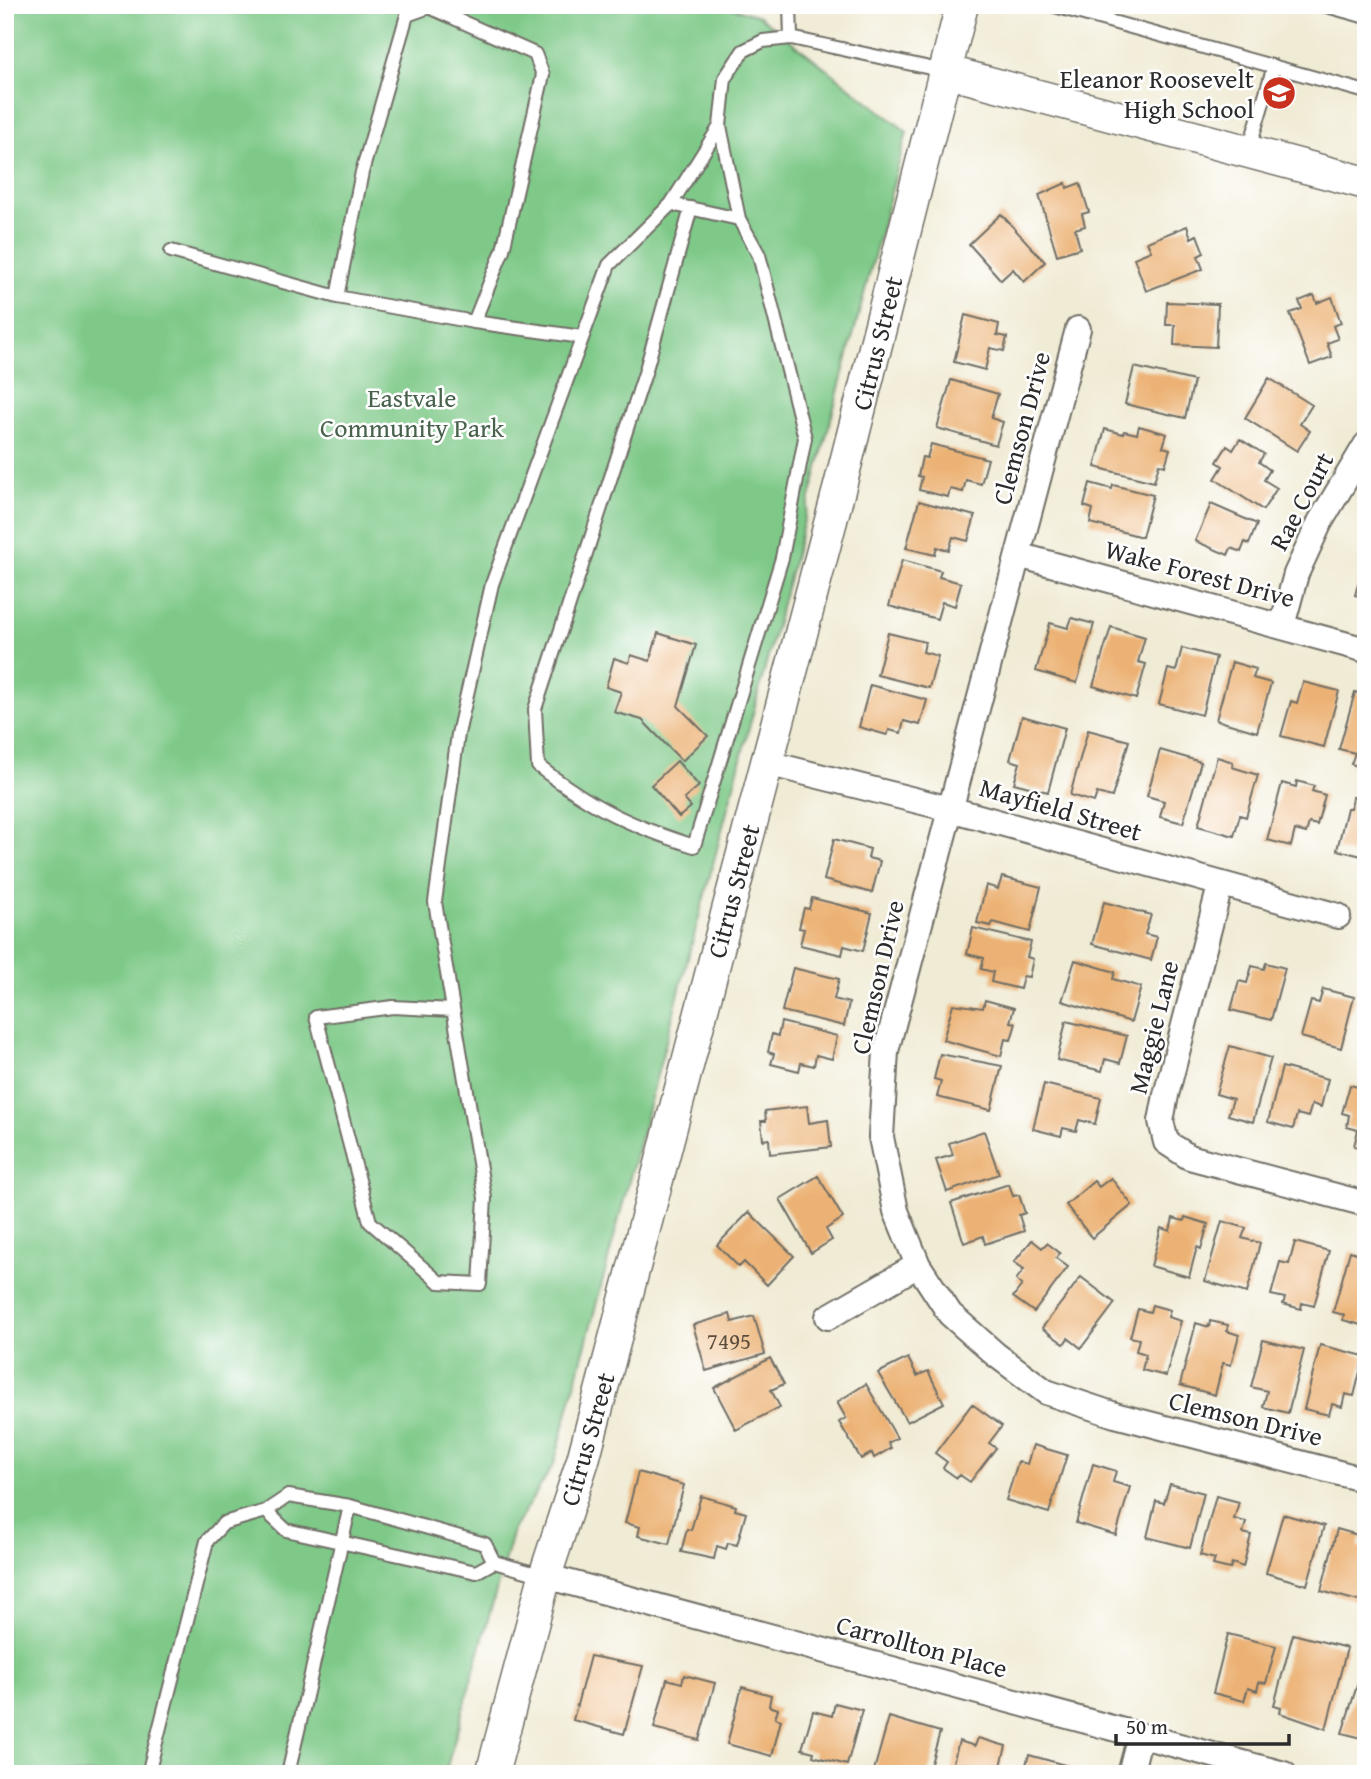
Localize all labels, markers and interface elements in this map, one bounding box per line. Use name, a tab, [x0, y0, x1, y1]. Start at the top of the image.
place label: Eleanor Roosevelt High School	[1060, 59, 1254, 128]
school or university icon: Eleanor Roosevelt High School	[1260, 74, 1298, 112]
street label: Citrus Street	[841, 272, 913, 414]
street label: Clemson Drive	[982, 347, 1060, 509]
park label: Eastvale Community Park	[320, 378, 505, 447]
street label: Rae Court	[1259, 445, 1343, 557]
street label: Wake Forest Drive	[1101, 529, 1299, 617]
street label: Mayfield Street	[975, 767, 1147, 851]
street label: Citrus Street	[696, 820, 770, 962]
street label: Clemson Drive	[840, 896, 914, 1058]
street label: Maggie Lane	[1118, 956, 1188, 1098]
house number: 7495	[707, 1324, 751, 1357]
street label: Citrus Street	[549, 1368, 625, 1510]
street label: Clemson Drive	[1165, 1380, 1327, 1456]
street label: Carrollton Place	[832, 1604, 1012, 1688]
scale bar	[1116, 1702, 1289, 1746]
text: 50 m	[1126, 1711, 1168, 1742]

